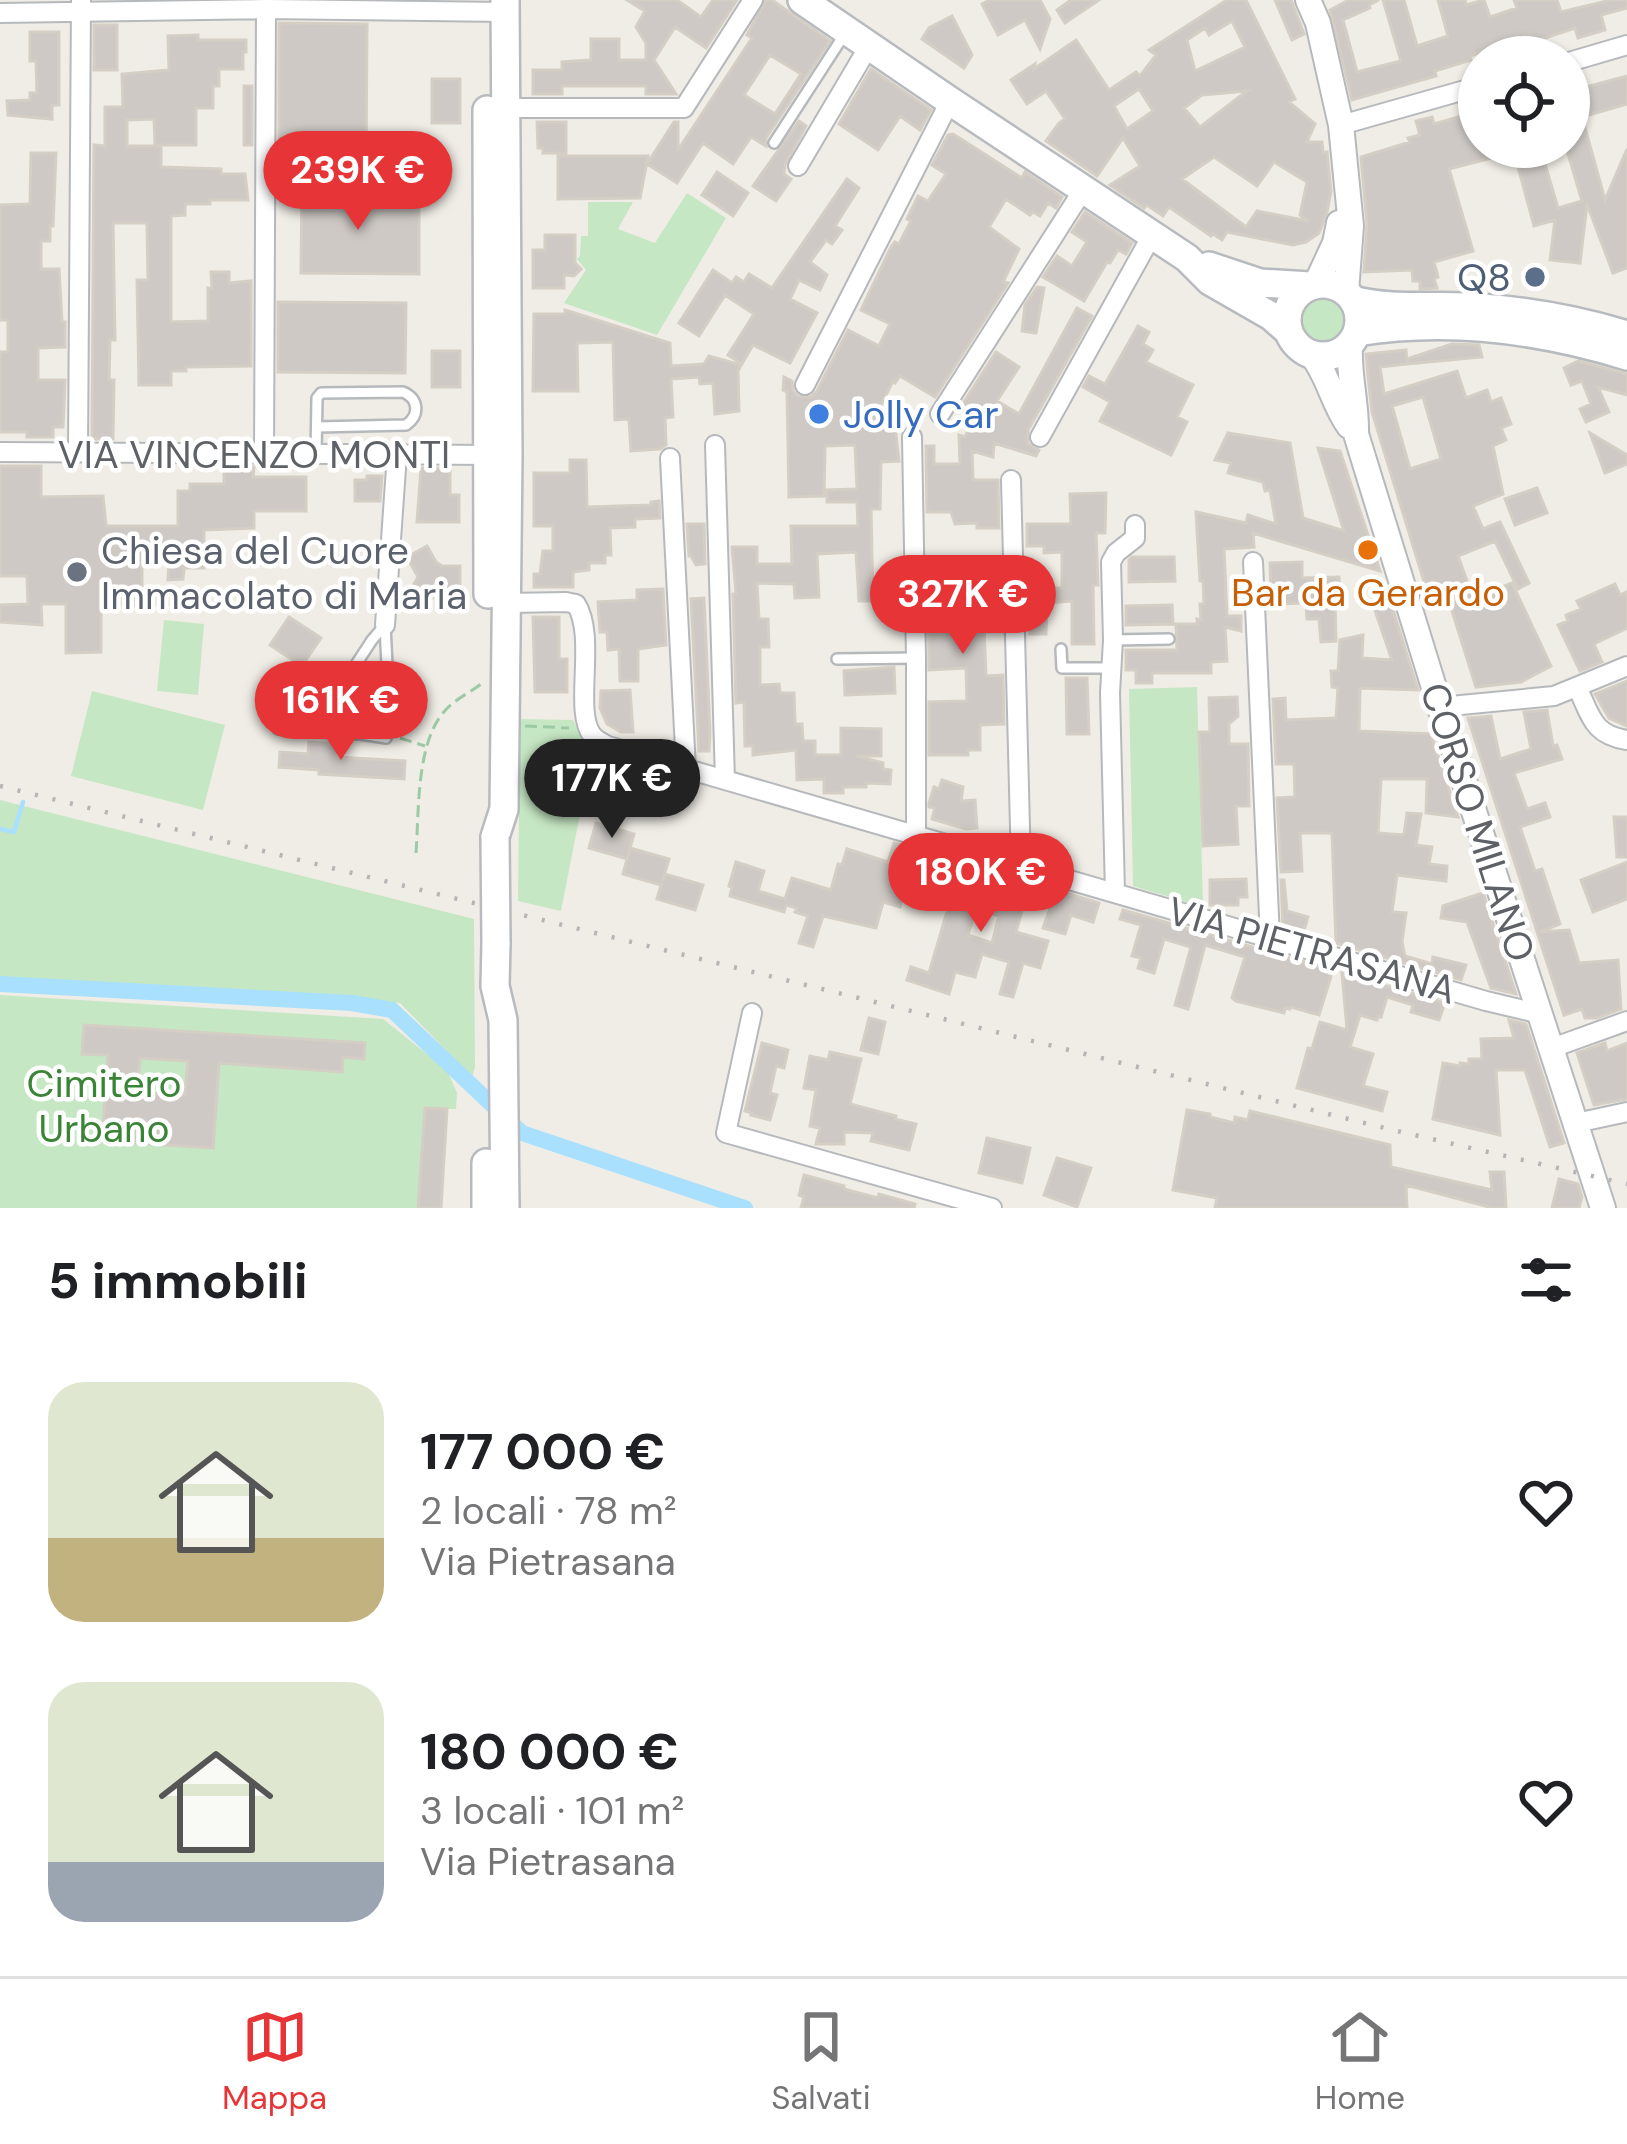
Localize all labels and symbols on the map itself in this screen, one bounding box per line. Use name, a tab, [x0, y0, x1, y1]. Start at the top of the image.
pin: 239K €	[260, 131, 456, 233]
place label: Q8	[1457, 252, 1511, 303]
marker: Q8	[1522, 264, 1548, 290]
place label: Jolly Car	[843, 389, 999, 440]
marker: Jolly Car	[806, 401, 832, 427]
street label: VIA VINCENZO MONTI	[58, 429, 450, 480]
place label: Chiesa del Cuore Immacolato di Maria	[101, 525, 467, 621]
marker: Bar da Gerardo	[1355, 537, 1381, 563]
pin: 327K €	[865, 555, 1061, 657]
marker: Chiesa del Cuore Immacolato di Maria	[64, 559, 90, 585]
place label: Bar da Gerardo	[1231, 567, 1505, 618]
pin: 161K €	[243, 661, 439, 763]
street label: CORSO MILANO	[1408, 676, 1547, 968]
pin: 177K €	[514, 739, 710, 841]
pin: 180K €	[883, 833, 1079, 935]
street label: VIA PIETRASANA	[1162, 885, 1462, 1016]
park label: Cimitero Urbano	[26, 1058, 182, 1154]

